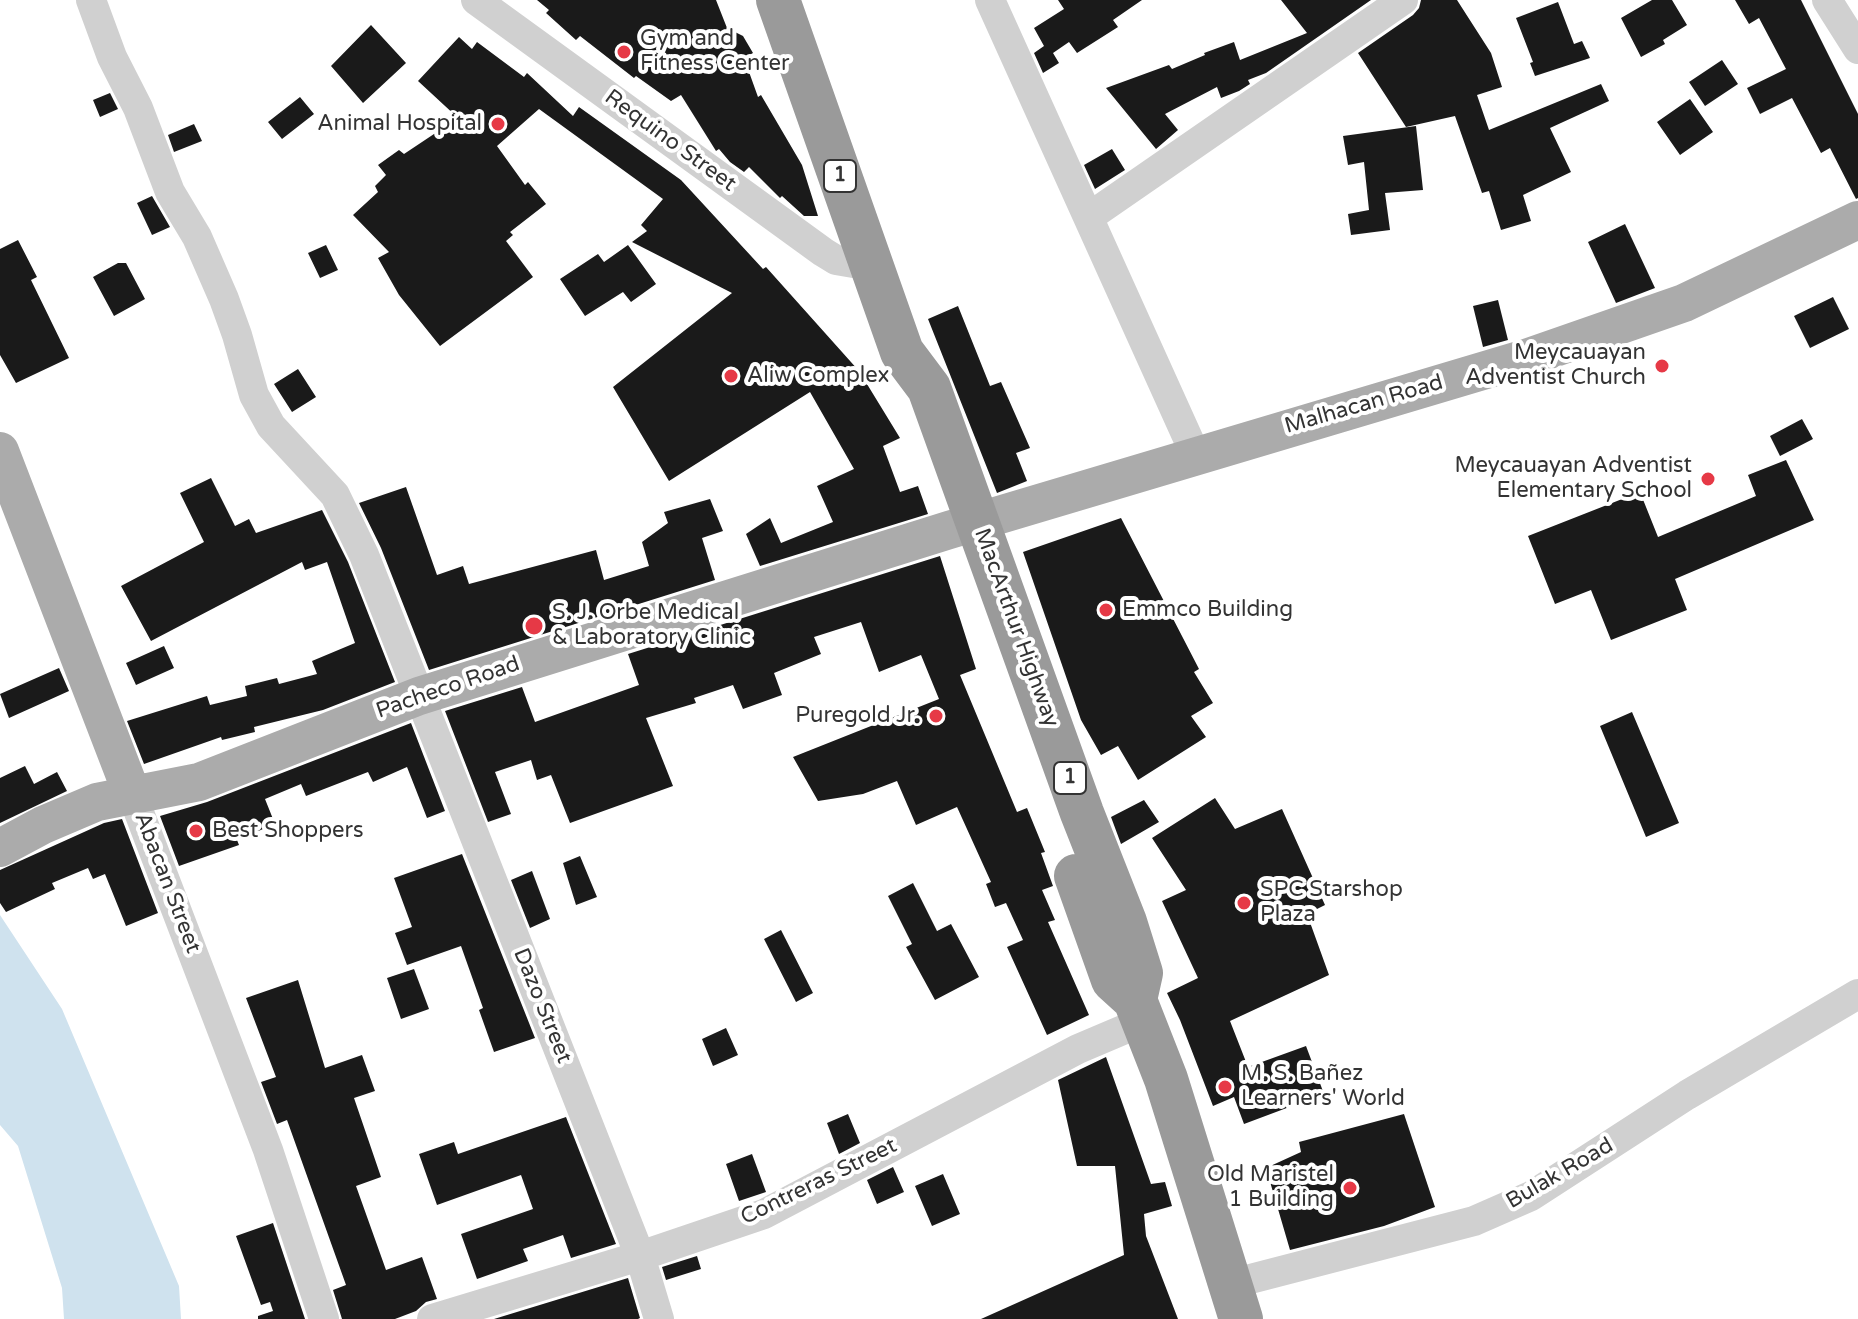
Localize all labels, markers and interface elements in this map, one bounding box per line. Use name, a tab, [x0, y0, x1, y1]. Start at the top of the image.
place label: Gym and Fitness Center	[640, 26, 789, 78]
marker: Gym and Fitness Center	[615, 43, 633, 61]
street label: Requino Street	[599, 84, 741, 198]
place label: Animal Hospital	[317, 111, 482, 137]
marker: Animal Hospital	[489, 115, 507, 133]
road number: 1	[824, 160, 856, 192]
place label: Meycauayan Adventist Church	[1465, 340, 1646, 392]
marker: Meycauayan Adventist Church	[1653, 357, 1671, 375]
place label: Aliw Complex	[747, 363, 889, 389]
marker: Aliw Complex	[722, 367, 740, 385]
street label: Malhacan Road	[1282, 370, 1446, 440]
place label: Meycauayan Adventist Elementary School	[1454, 453, 1692, 504]
marker: Meycauayan Adventist Elementary School	[1699, 470, 1717, 488]
street label: MacArthur Highway	[968, 525, 1064, 731]
place label: Emmco Building	[1122, 597, 1293, 623]
place label: S. J. Orbe Medical & Laboratory Clinic	[552, 600, 751, 652]
marker: Emmco Building	[1097, 601, 1115, 619]
marker: S. J. Orbe Medical & Laboratory Clinic	[523, 615, 545, 637]
street label: Pacheco Road	[373, 651, 523, 725]
place label: Puregold Jr.	[795, 703, 920, 729]
marker: Puregold Jr.	[927, 707, 945, 725]
road number: 1	[1054, 762, 1086, 794]
street label: Abacan Street	[128, 809, 206, 957]
place label: Best Shoppers	[212, 818, 364, 844]
marker: Best Shoppers	[187, 822, 205, 840]
place label: SPC Starshop Plaza	[1260, 877, 1403, 928]
marker: SPC Starshop Plaza	[1235, 894, 1253, 912]
street label: Dazo Street	[507, 945, 577, 1067]
place label: M. S. Bañez Learners' World	[1241, 1061, 1405, 1112]
marker: M. S. Bañez Learners' World	[1216, 1078, 1234, 1096]
street label: Contreras Street	[737, 1133, 901, 1231]
street label: Bulak Road	[1502, 1133, 1618, 1215]
place label: Old Maristel 1 Building	[1207, 1162, 1334, 1214]
marker: Old Maristel 1 Building	[1341, 1179, 1359, 1197]

